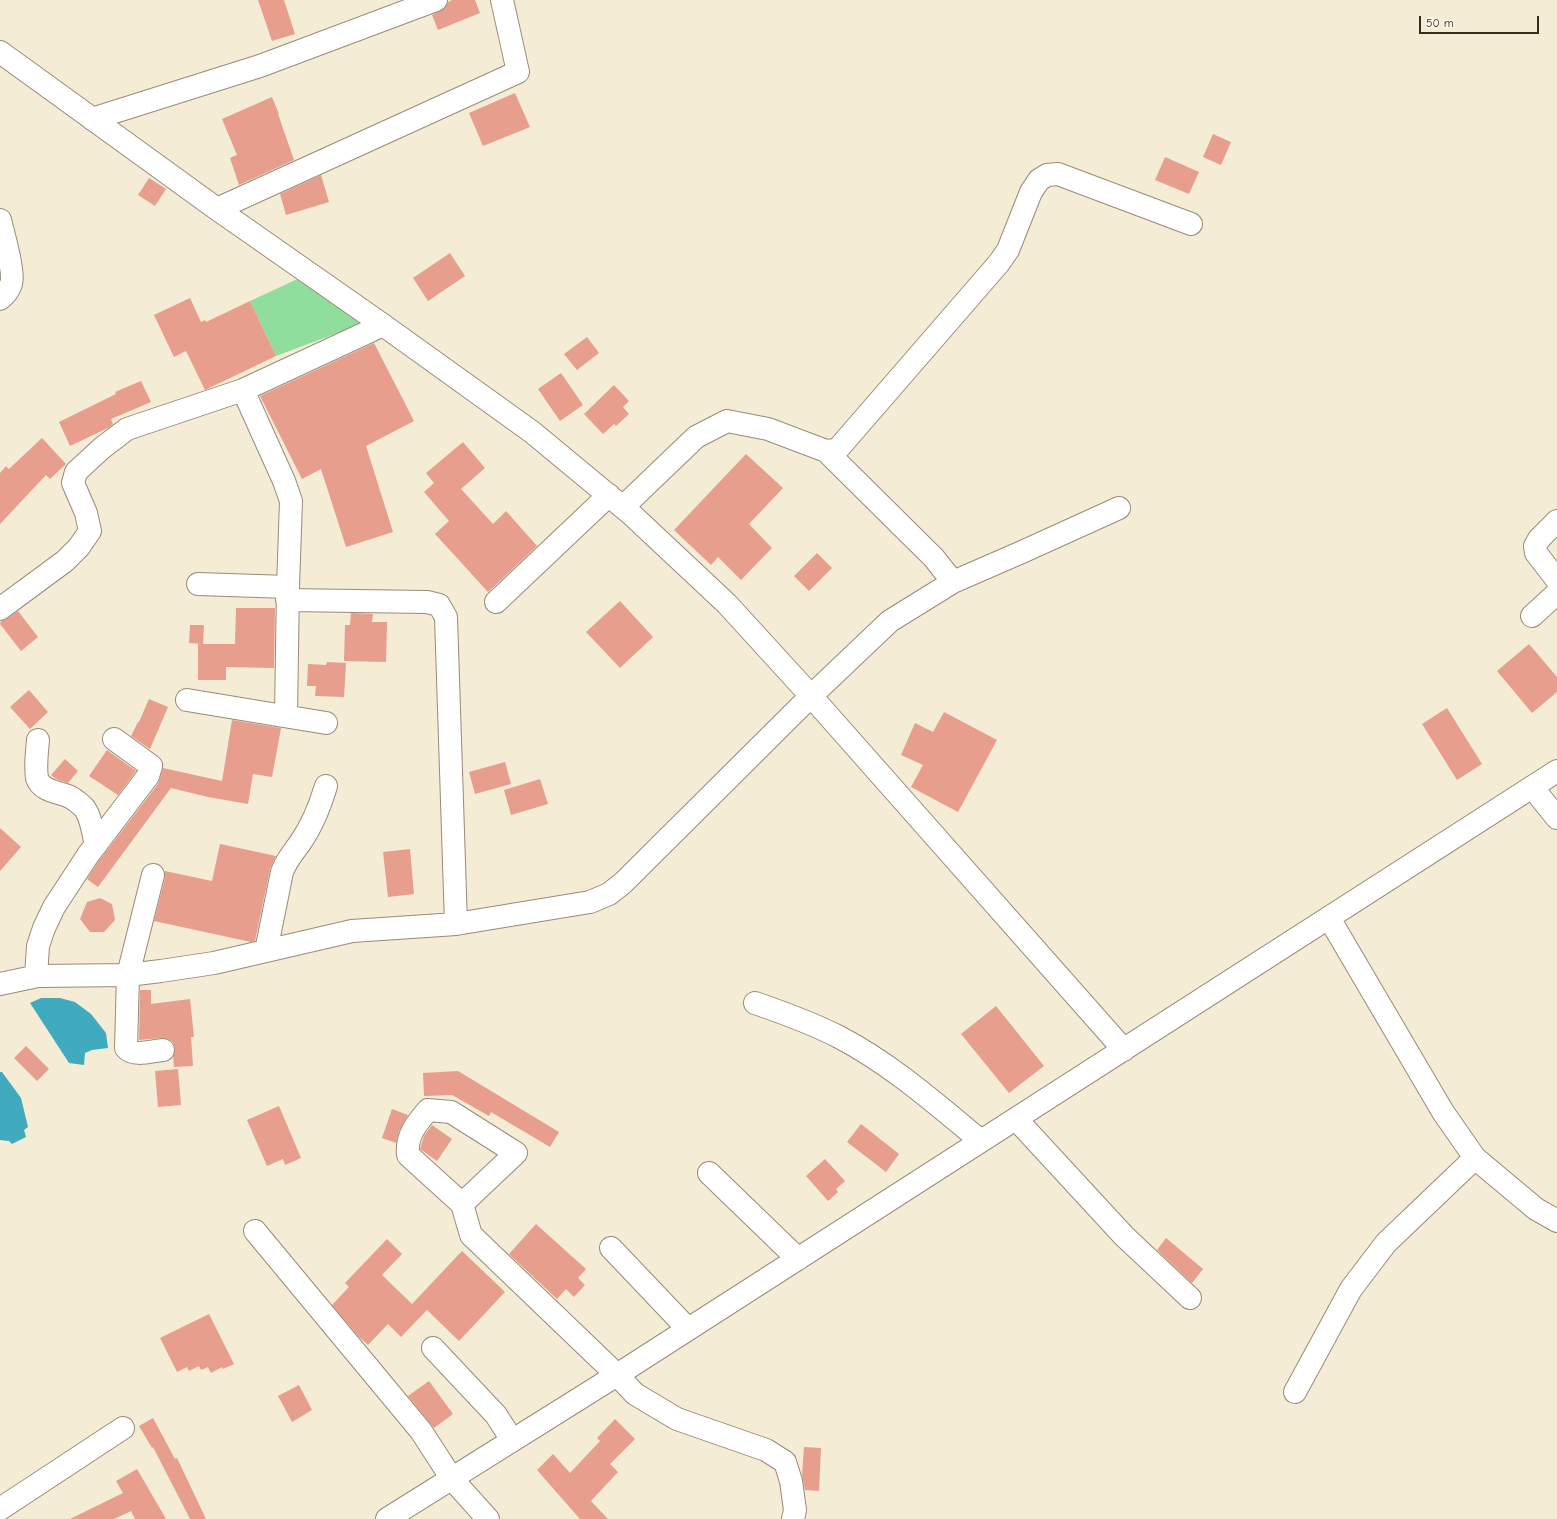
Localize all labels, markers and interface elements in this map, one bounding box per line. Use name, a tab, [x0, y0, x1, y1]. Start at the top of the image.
scale bar	[1421, 8, 1541, 34]
text: 50 m	[1426, 16, 1454, 30]

